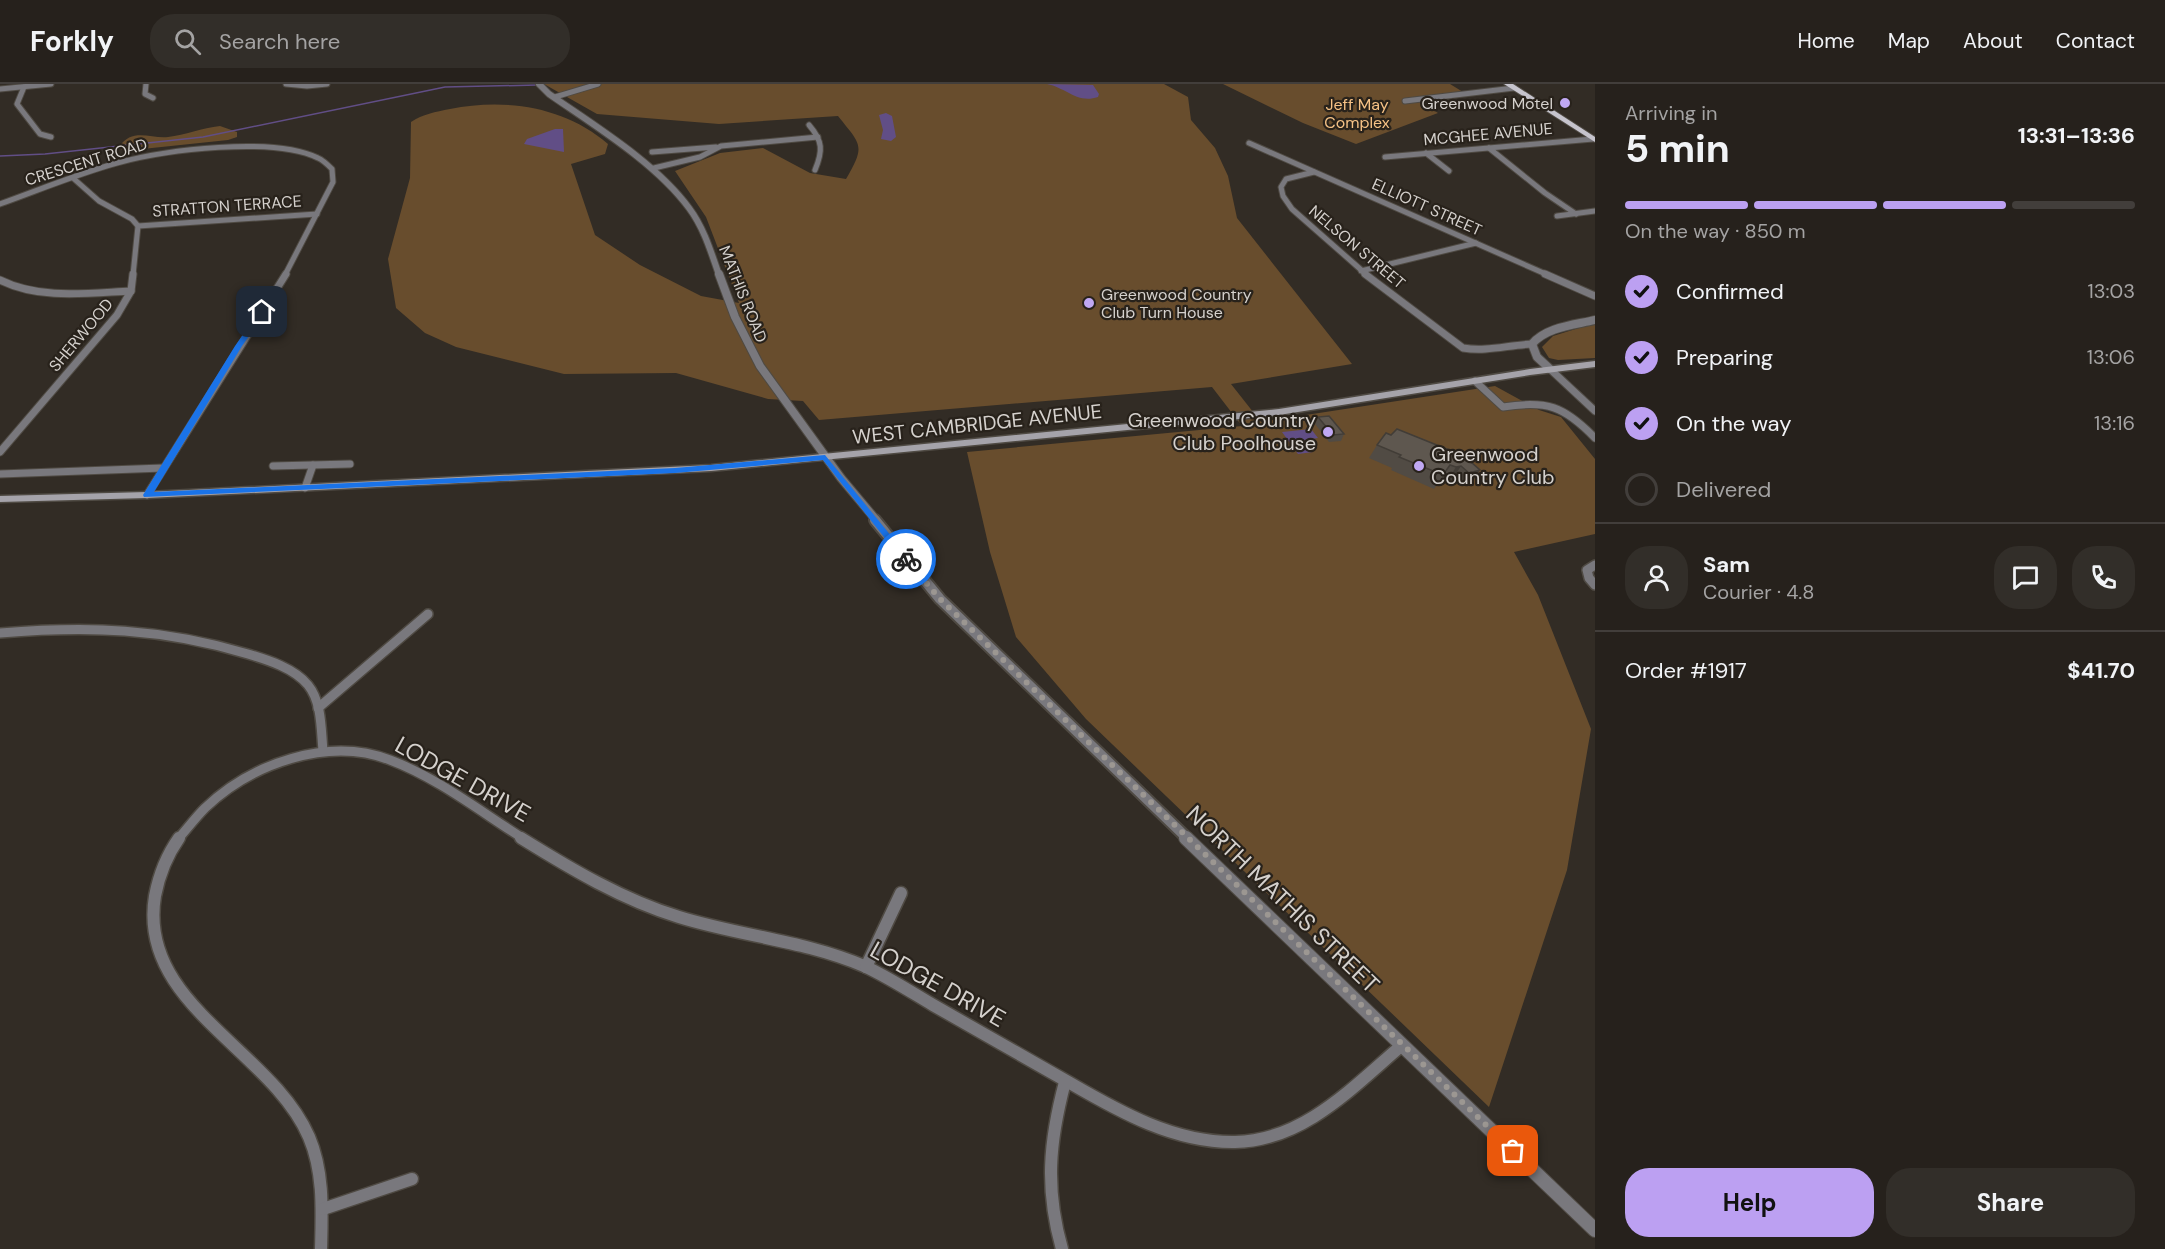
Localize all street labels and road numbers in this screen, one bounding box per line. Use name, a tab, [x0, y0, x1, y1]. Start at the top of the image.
street label: MCGHEE AVENUE	[1422, 118, 1554, 150]
street label: CRESCENT ROAD	[22, 133, 150, 191]
street label: ELLIOTT STREET	[1369, 173, 1485, 241]
street label: STRATTON TERRACE	[152, 190, 302, 222]
street label: NELSON STREET	[1304, 201, 1410, 293]
street label: MATHIS ROAD	[714, 242, 772, 346]
street label: SHERWOOD	[44, 294, 118, 376]
street label: WEST CAMBRIDGE AVENUE	[851, 398, 1103, 450]
street label: LODGE DRIVE	[390, 729, 536, 829]
street label: NORTH MATHIS STREET	[1180, 798, 1386, 1000]
street label: LODGE DRIVE	[865, 934, 1011, 1034]

